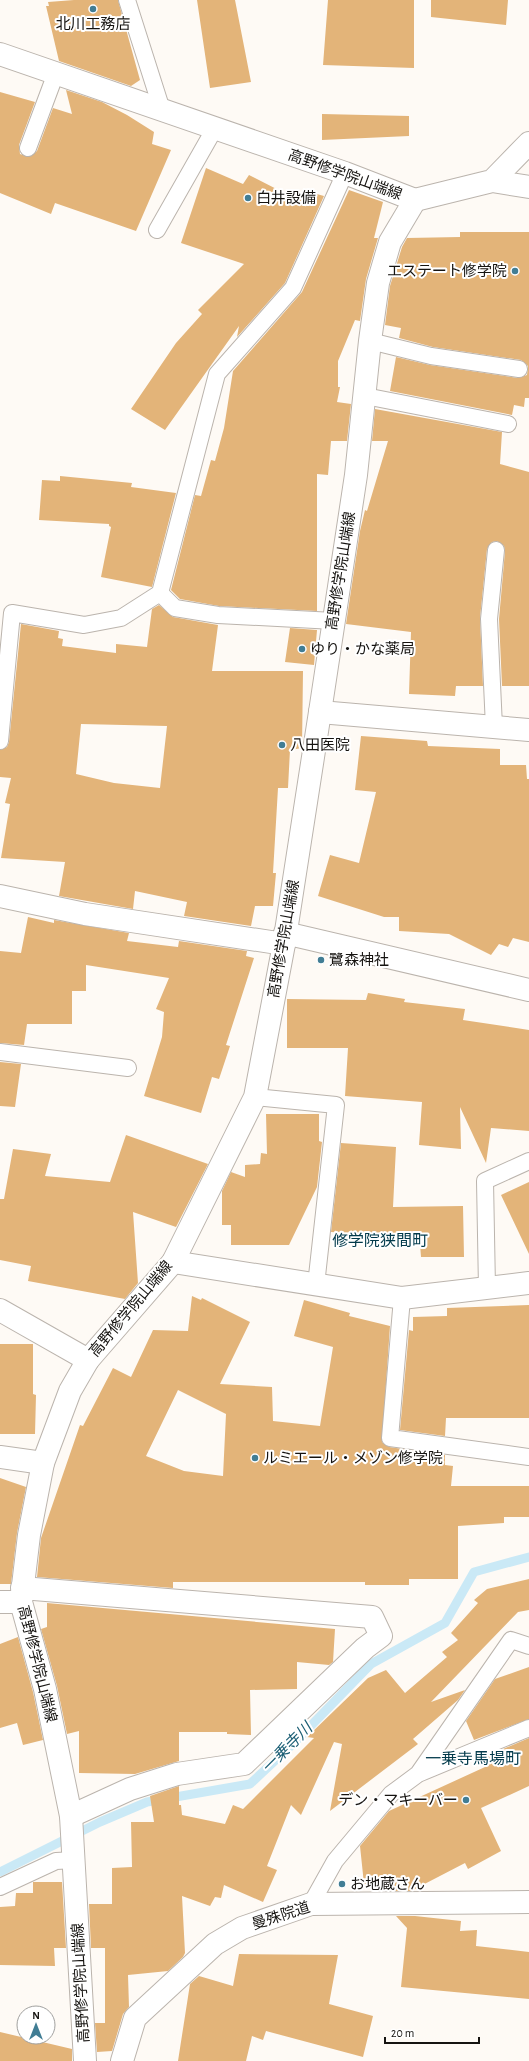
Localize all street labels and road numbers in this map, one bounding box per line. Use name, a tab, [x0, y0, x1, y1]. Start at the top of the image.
street label: 高野修学院山端線	[286, 146, 404, 203]
street label: 高野修学院山端線	[323, 510, 358, 631]
street label: 高野修学院山端線	[265, 878, 302, 999]
street label: 高野修学院山端線	[86, 1258, 175, 1360]
street label: 高野修学院山端線	[15, 1604, 60, 1724]
street label: 曼殊院道	[250, 1899, 312, 1932]
street label: 高野修学院山端線	[69, 1923, 92, 2043]

